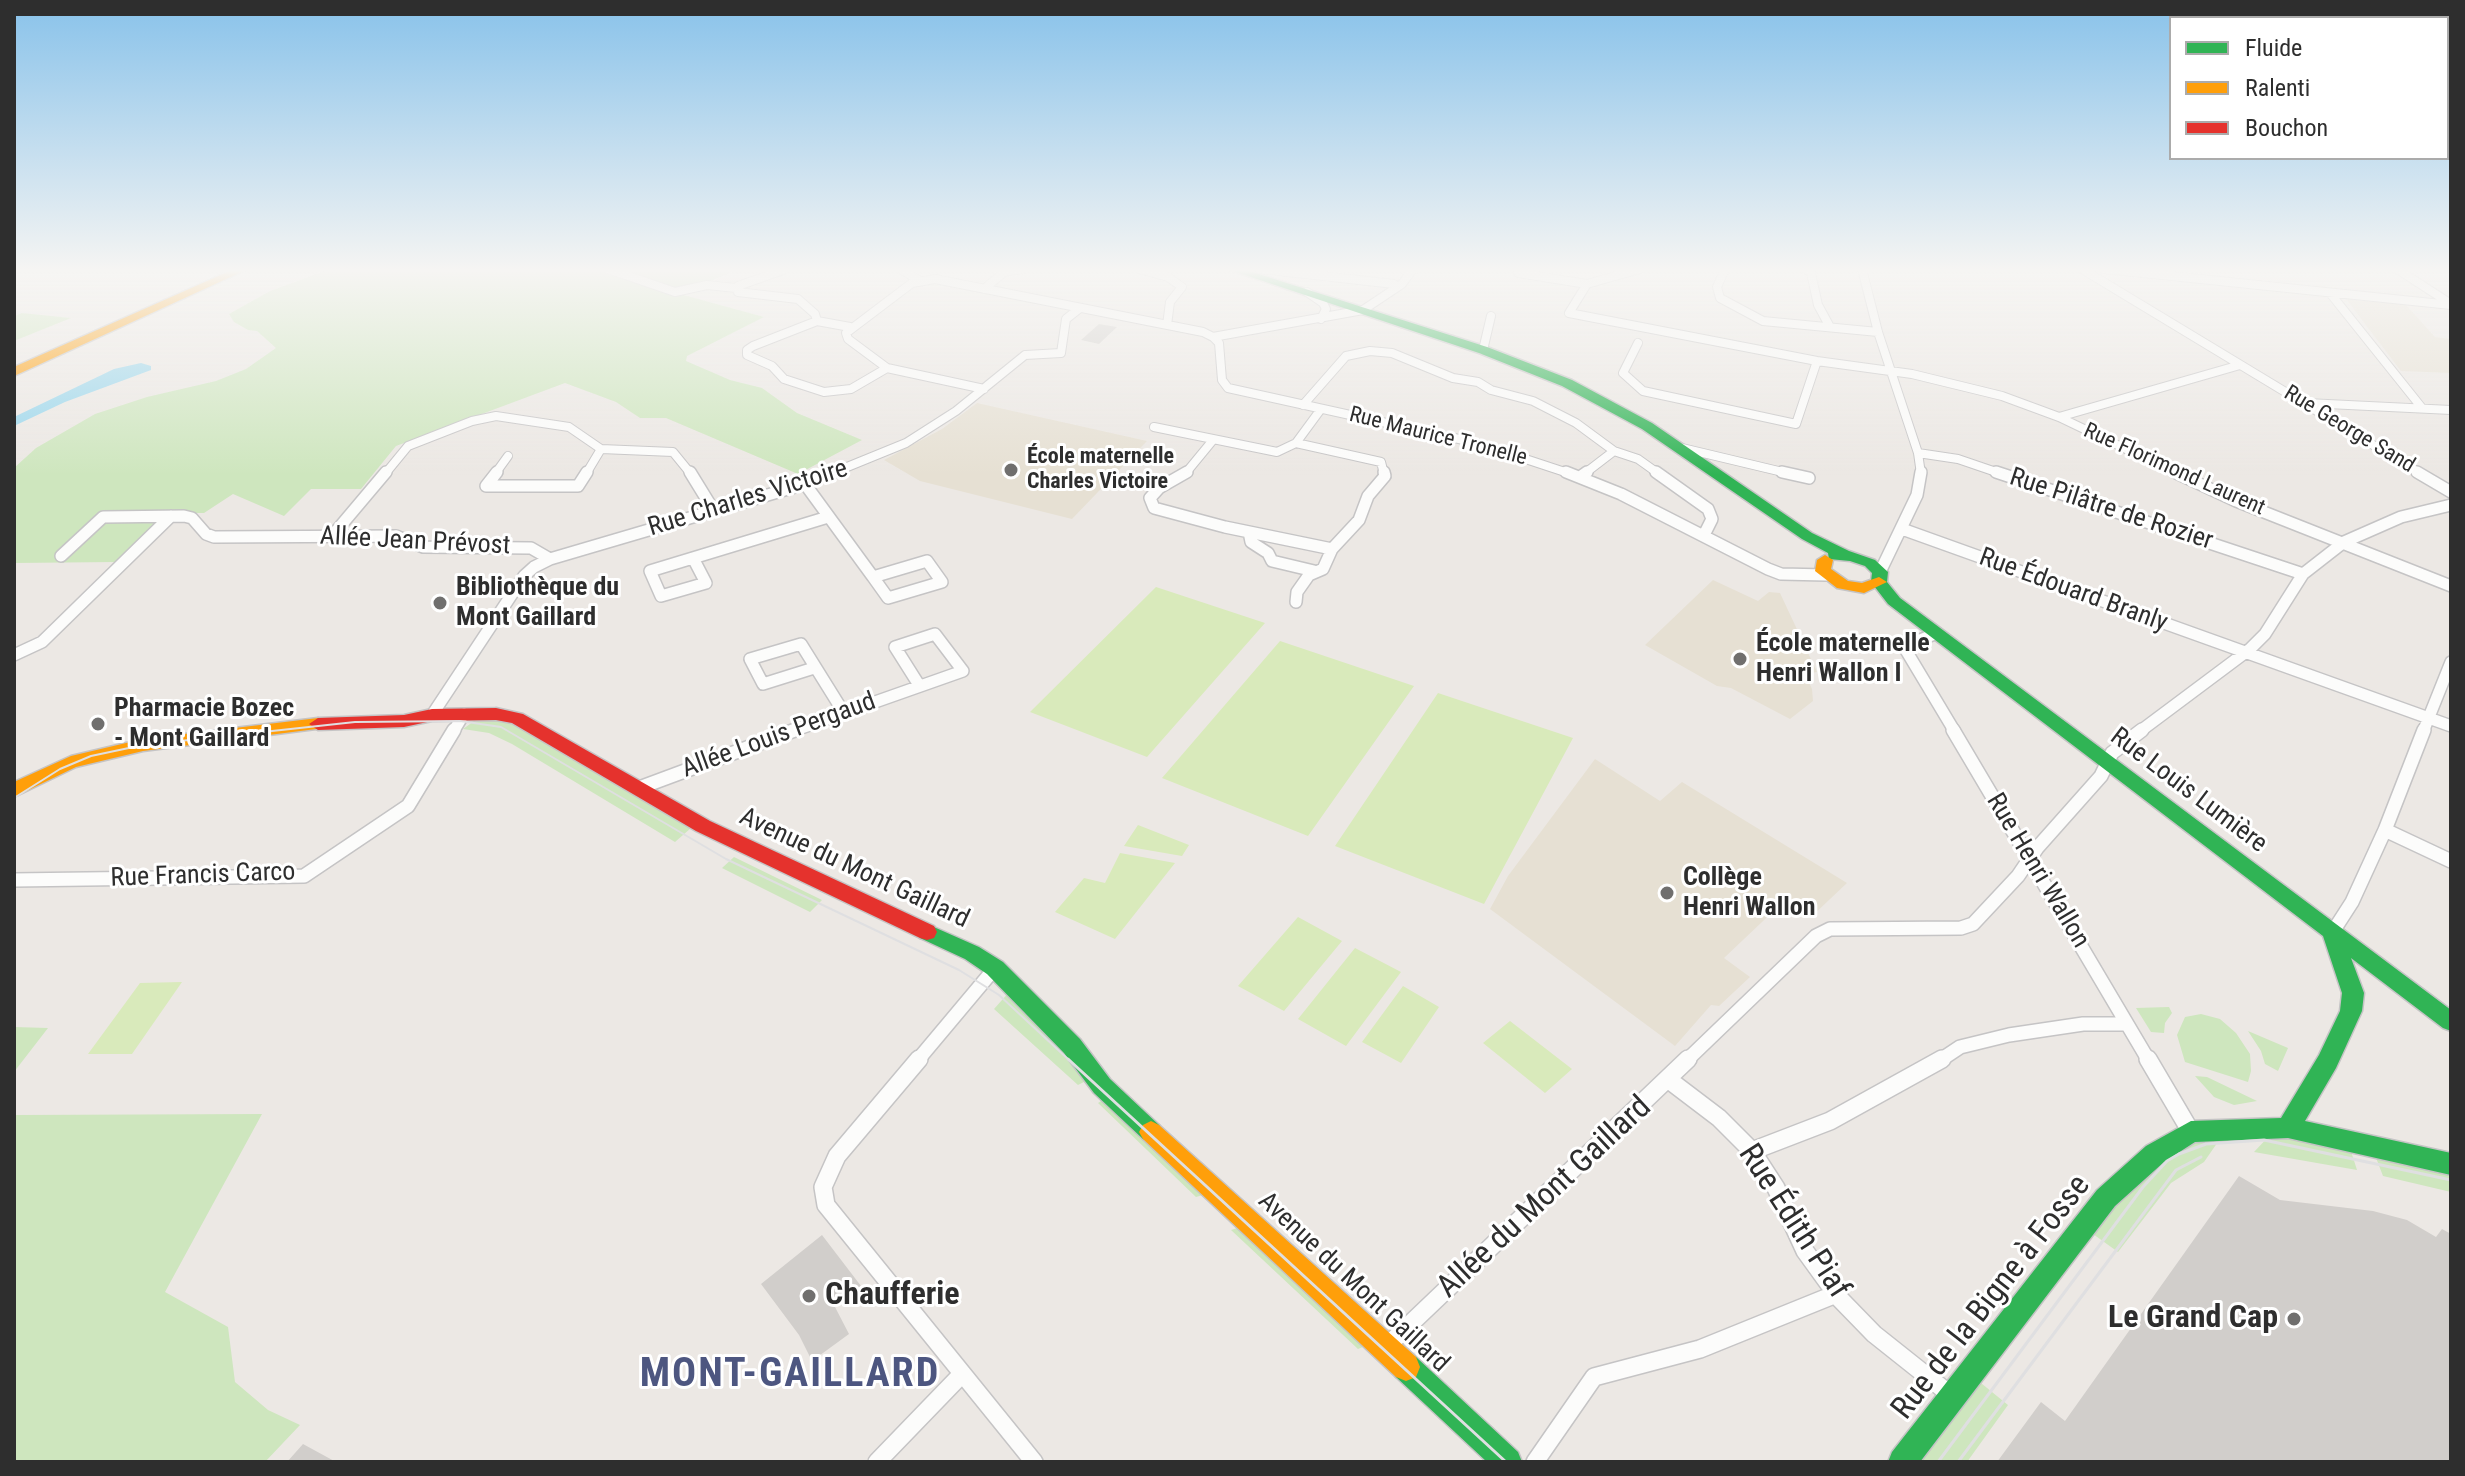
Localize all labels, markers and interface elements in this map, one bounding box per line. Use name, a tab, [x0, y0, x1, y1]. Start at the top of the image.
legend	[2169, 16, 2449, 160]
text: Fluide	[2245, 34, 2302, 62]
text: Ralenti	[2245, 74, 2310, 102]
text: Bouchon	[2245, 114, 2328, 142]
street label: Rue George Sand	[2279, 381, 2419, 479]
street label: Rue Maurice Tronelle	[1346, 402, 1530, 472]
street label: Rue Florimond Laurent	[2079, 418, 2269, 522]
place label: École maternelle Charles Victoire	[1027, 444, 1174, 496]
street label: Rue Charles Victoire	[644, 454, 852, 544]
marker: École maternelle Charles Victoire	[1002, 461, 1020, 479]
street label: Rue Pilâtre de Rozier	[2005, 462, 2217, 558]
street label: Allée Jean Prévost	[319, 521, 511, 563]
street label: Rue Édouard Branly	[1975, 542, 2171, 640]
place label: Bibliothèque du Mont Gaillard	[456, 572, 619, 634]
marker: Bibliothèque du Mont Gaillard	[431, 594, 449, 612]
place label: École maternelle Henri Wallon I	[1756, 628, 1930, 690]
marker: École maternelle Henri Wallon I	[1731, 650, 1749, 668]
street label: Allée Louis Pergaud	[678, 686, 880, 786]
place label: Pharmacie Bozec - Mont Gaillard	[114, 693, 294, 754]
marker: Pharmacie Bozec - Mont Gaillard	[89, 715, 107, 733]
street label: Rue Louis Lumière	[2103, 722, 2273, 860]
street label: Rue Henri Wallon	[1979, 788, 2095, 954]
street label: Avenue du Mont Gaillard	[734, 802, 974, 936]
street label: Rue Francis Carco	[110, 857, 296, 895]
place label: Collège Henri Wallon	[1683, 862, 1816, 924]
marker: Collège Henri Wallon	[1658, 884, 1676, 902]
street label: Allée du Mont Gaillard	[1430, 1089, 1660, 1307]
street label: Rue Édith Piaf	[1729, 1138, 1857, 1306]
street label: Rue de la Bigne à Fosse	[1885, 1168, 2099, 1428]
street label: Avenue du Mont Gaillard	[1251, 1186, 1455, 1380]
place label: Chaufferie	[825, 1277, 960, 1315]
marker: Chaufferie	[800, 1287, 818, 1305]
place label: Le Grand Cap	[2108, 1300, 2278, 1338]
marker: Le Grand Cap	[2285, 1310, 2303, 1328]
district label: MONT-GAILLARD	[640, 1352, 940, 1400]

